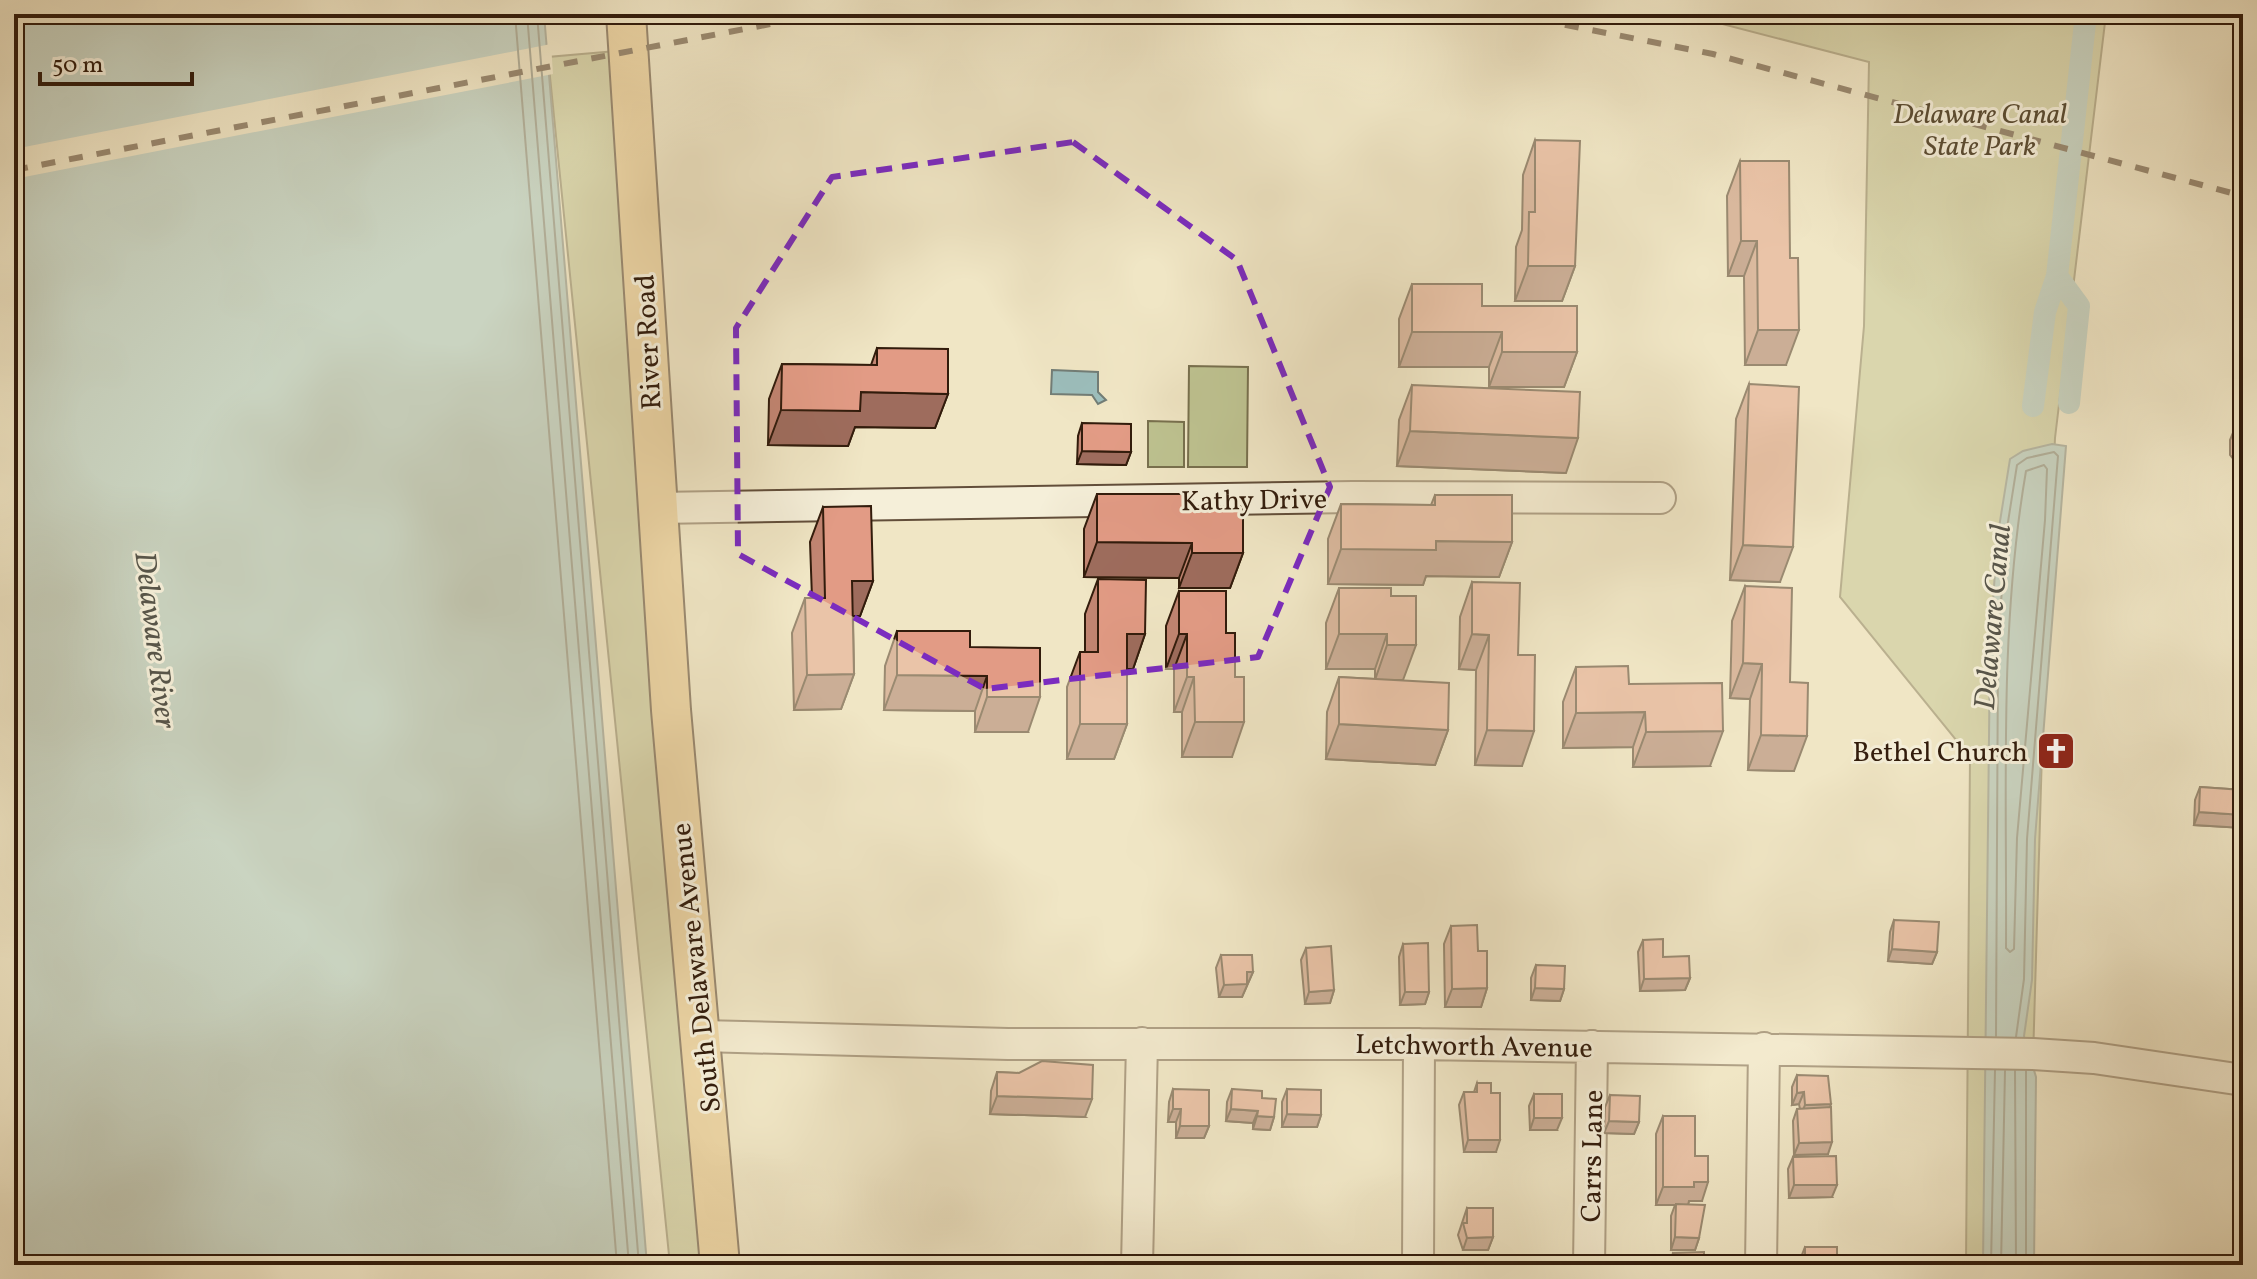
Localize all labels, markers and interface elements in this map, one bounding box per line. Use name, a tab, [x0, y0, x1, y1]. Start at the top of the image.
scale bar	[40, 36, 192, 86]
text: 50 m	[52, 49, 104, 83]
park label: Delaware Canal State Park	[1893, 96, 2067, 167]
street label: River Road	[626, 273, 673, 411]
street label: Kathy Drive	[1181, 481, 1327, 522]
water label: Delaware Canal	[1965, 522, 2023, 712]
water label: Delaware River	[122, 549, 186, 732]
church icon: Bethel Church	[2035, 730, 2077, 772]
place label: Bethel Church	[1853, 734, 2028, 773]
street label: South Delaware Avenue	[663, 821, 732, 1115]
street label: Letchworth Avenue	[1355, 1026, 1593, 1069]
street label: Carrs Lane	[1573, 1089, 1614, 1223]

